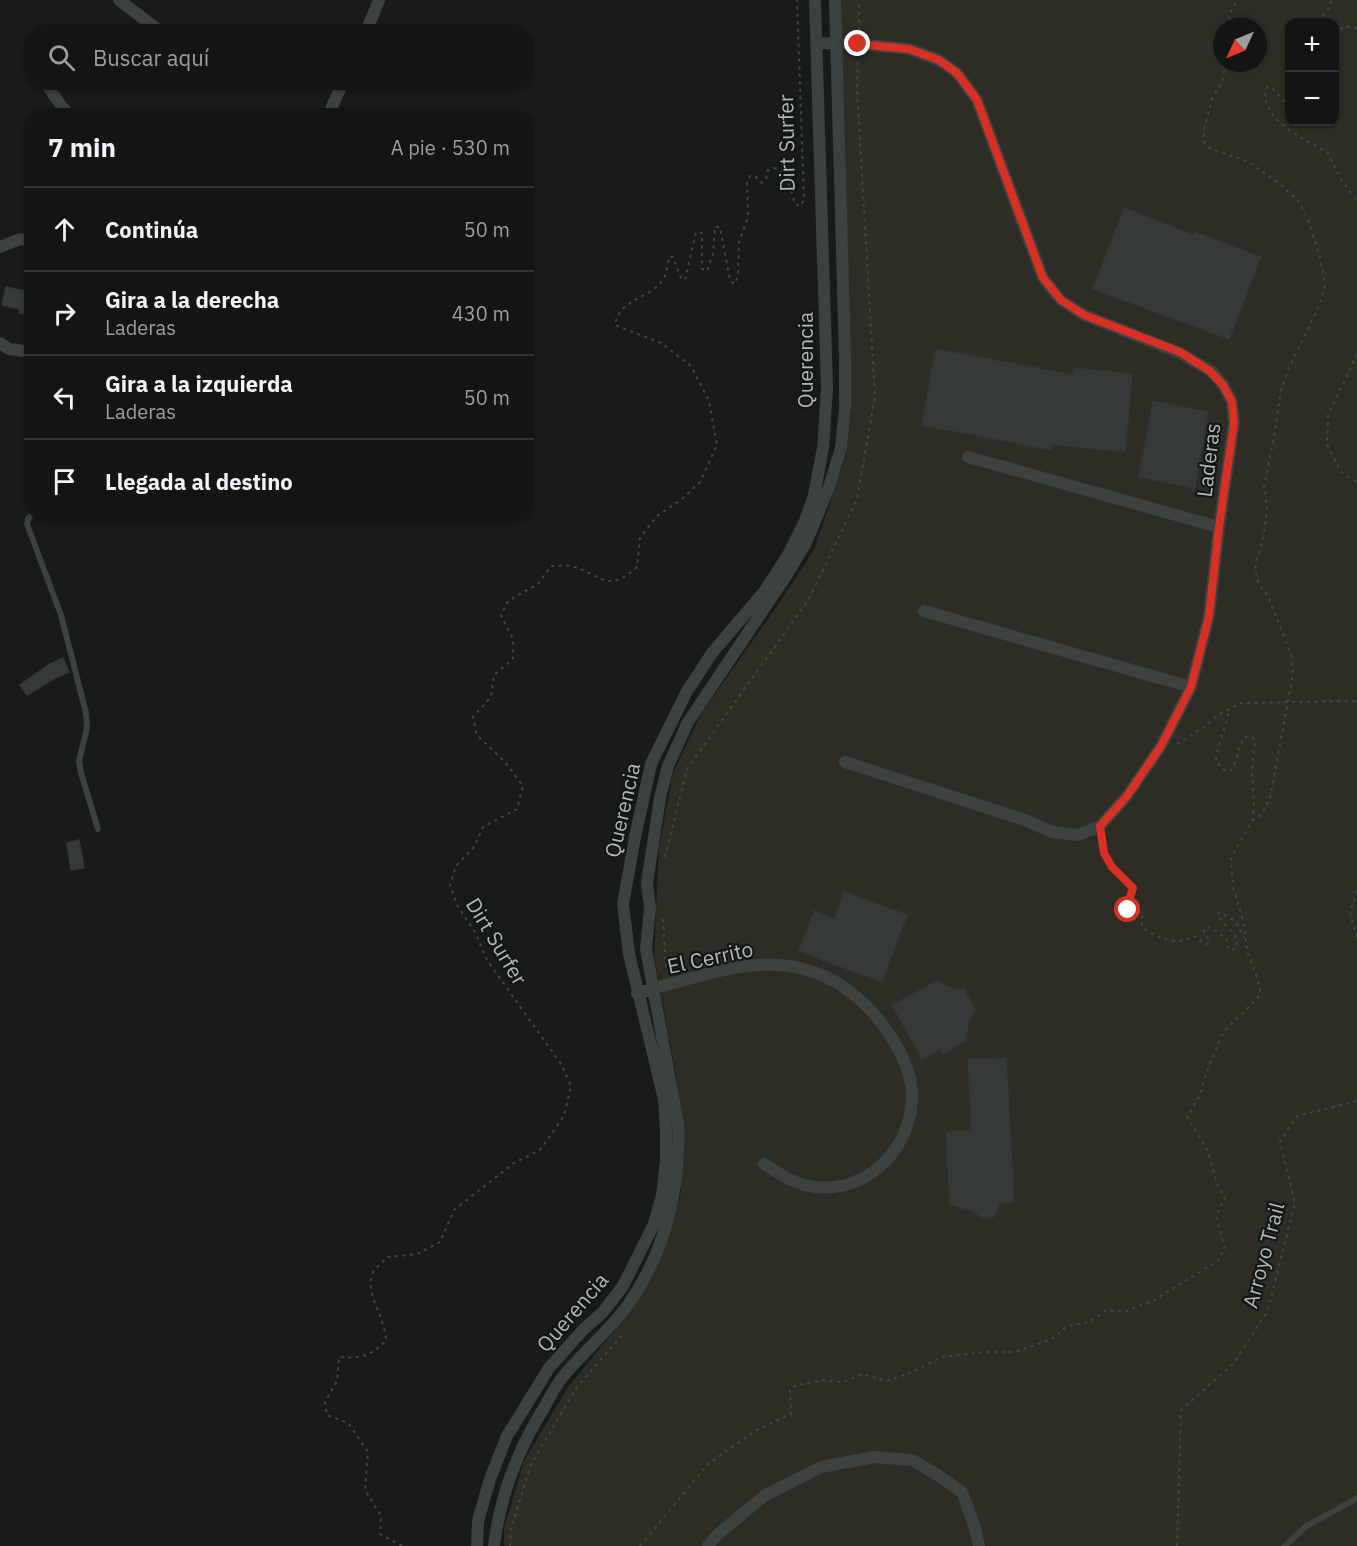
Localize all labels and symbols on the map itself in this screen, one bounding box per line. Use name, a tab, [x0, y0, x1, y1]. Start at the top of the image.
north arrow	[1213, 18, 1267, 72]
route end	[844, 30, 870, 56]
street label: Dirt Surfer	[771, 94, 801, 192]
street label: Querencia	[791, 312, 819, 408]
street label: Laderas	[1190, 421, 1226, 499]
street label: Querencia	[598, 760, 646, 860]
street label: Dirt Surfer	[460, 892, 534, 990]
route start	[1114, 896, 1140, 922]
street label: El Cerrito	[664, 934, 756, 980]
street label: Arroyo Trail	[1235, 1199, 1291, 1311]
street label: Querencia	[530, 1266, 614, 1358]

